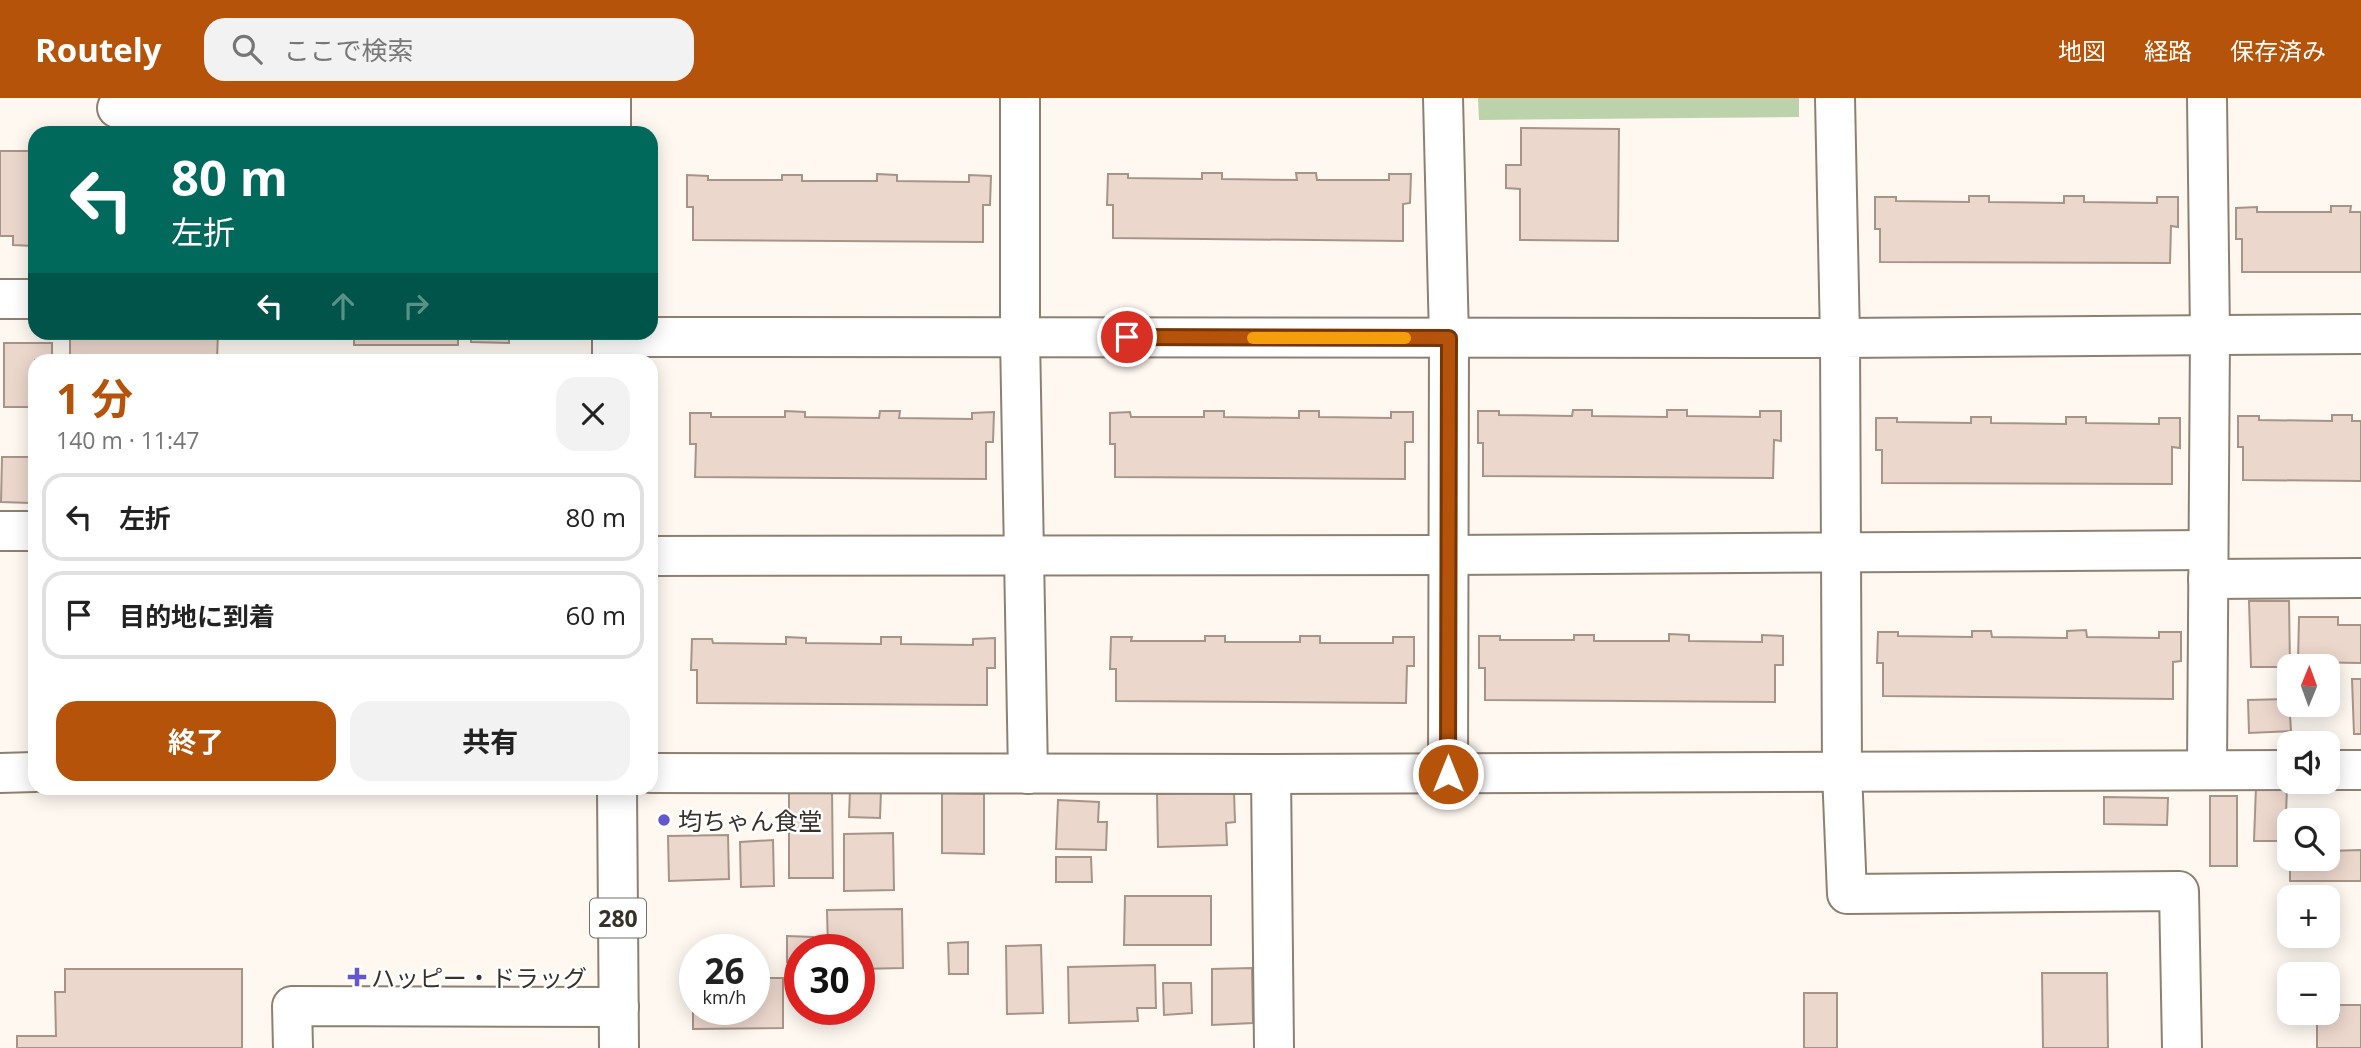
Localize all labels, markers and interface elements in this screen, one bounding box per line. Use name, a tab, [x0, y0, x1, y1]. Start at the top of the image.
search box	[204, 18, 694, 81]
text: Routely	[35, 27, 162, 72]
icon: search	[228, 30, 266, 68]
text: ここで検索	[284, 32, 414, 68]
text: 地図	[2058, 34, 2106, 67]
text: 経路	[2144, 34, 2192, 67]
text: 保存済み	[2230, 34, 2326, 67]
text: 80 m	[171, 144, 288, 210]
icon: left	[56, 154, 147, 245]
text: 左折	[171, 210, 235, 253]
icon: left	[251, 287, 289, 325]
icon: ahead	[324, 287, 362, 325]
icon: right	[397, 287, 435, 325]
pin	[1097, 307, 1157, 367]
icon: arrive	[1108, 318, 1146, 356]
text: 1 分	[56, 369, 133, 426]
button: close	[556, 377, 630, 451]
text: 140 m · 11:47	[56, 424, 199, 456]
icon: left	[60, 498, 98, 536]
text: 80 m	[565, 499, 626, 535]
text: 左折	[119, 500, 171, 536]
icon: arrive	[60, 596, 98, 634]
text: 60 m	[565, 597, 626, 633]
text: 目的地に到着	[119, 598, 275, 634]
north arrow	[2277, 654, 2340, 718]
map controls	[2277, 654, 2340, 1025]
button: 終了	[56, 701, 336, 781]
button: 共有	[350, 701, 630, 781]
button: sound	[2277, 731, 2340, 794]
position arrow	[1411, 737, 1485, 811]
place label: 均ちゃん食堂	[678, 804, 822, 837]
button: search	[2277, 808, 2340, 871]
marker: 均ちゃん食堂	[656, 812, 672, 828]
button: +	[2277, 885, 2340, 948]
road number: 280	[590, 898, 646, 938]
speed limit sign: 30	[784, 934, 875, 1025]
text: 26	[704, 947, 745, 994]
place label: ハッピー・ドラッグ	[371, 961, 587, 994]
button: −	[2277, 962, 2340, 1025]
marker: ハッピー・ドラッグ	[349, 969, 365, 985]
text: km/h	[703, 985, 746, 1009]

